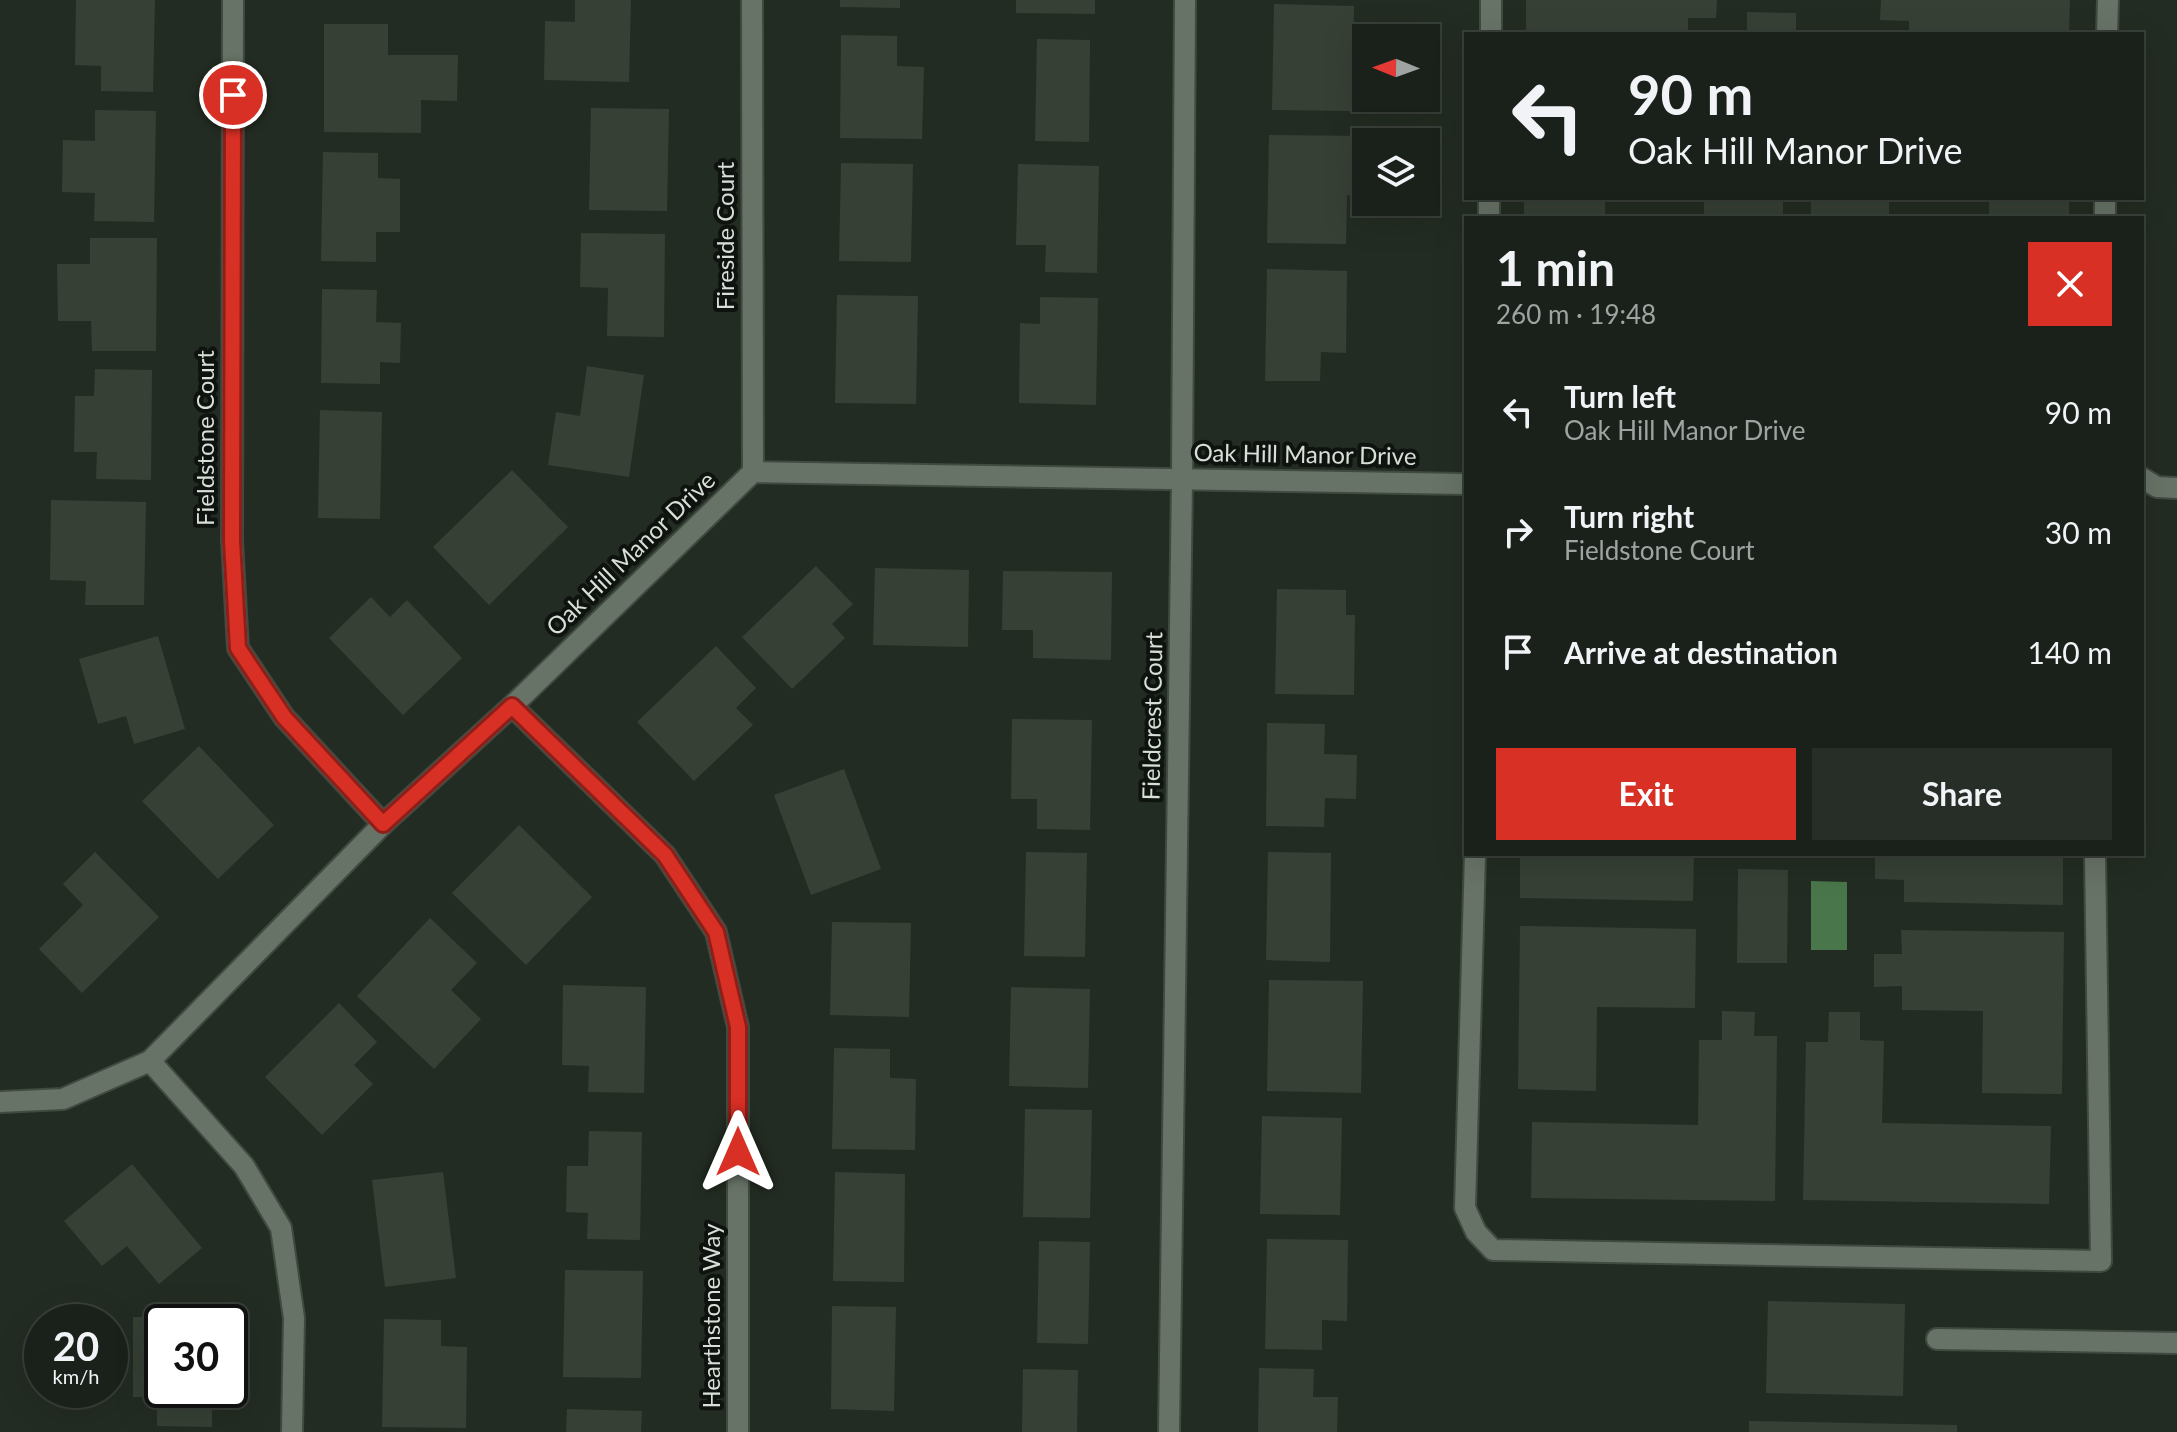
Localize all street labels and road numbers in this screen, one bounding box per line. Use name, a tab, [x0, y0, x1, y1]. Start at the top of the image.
street label: Fireside Court	[710, 161, 739, 310]
street label: Fieldstone Court	[190, 350, 219, 526]
street label: Oak Hill Manor Drive	[1193, 437, 1417, 470]
street label: Oak Hill Manor Drive	[540, 465, 720, 641]
street label: Fieldcrest Court	[1136, 631, 1167, 801]
street label: Hearthstone Way	[696, 1223, 725, 1409]

